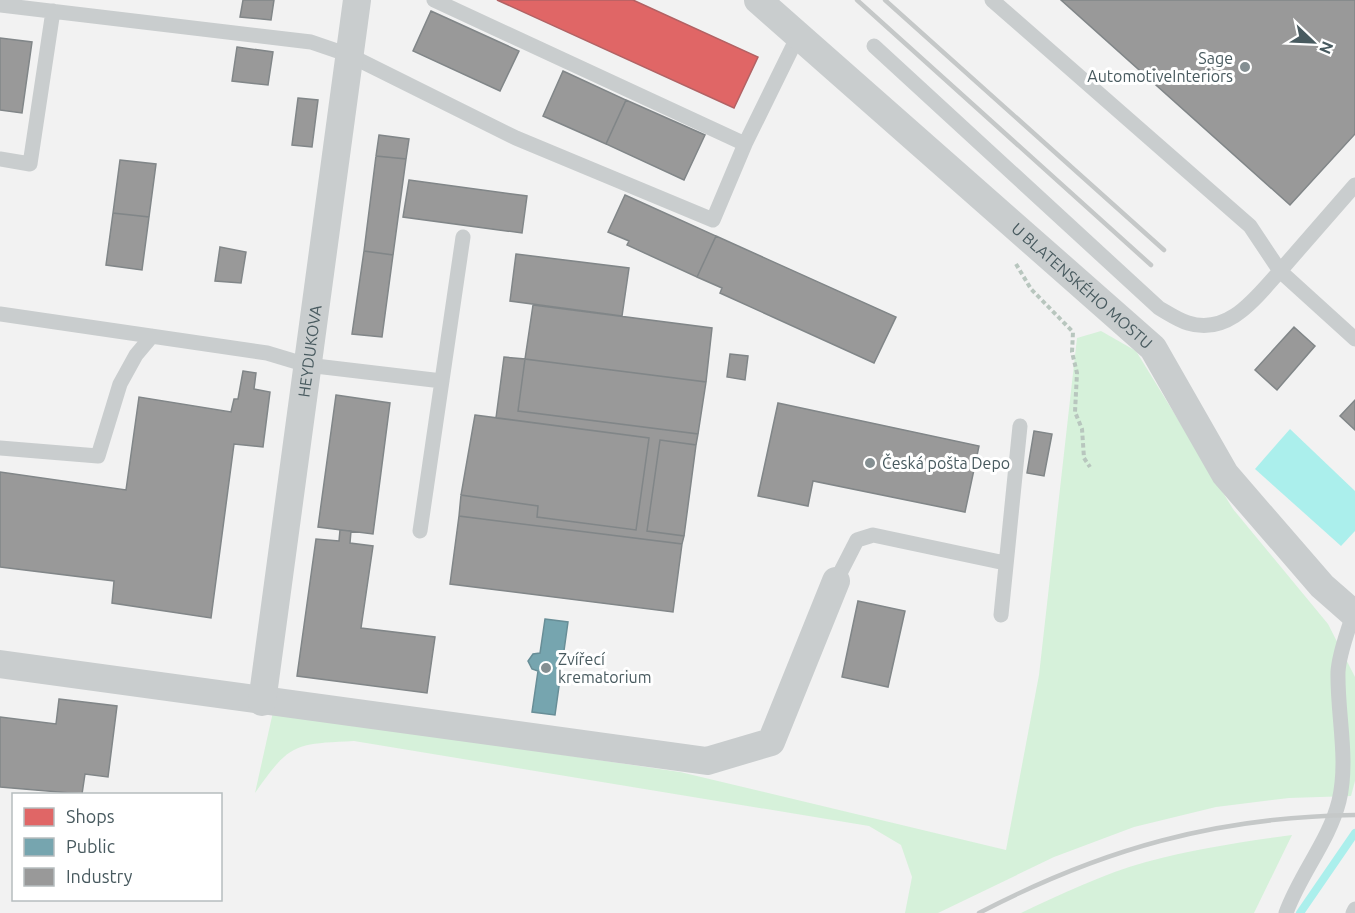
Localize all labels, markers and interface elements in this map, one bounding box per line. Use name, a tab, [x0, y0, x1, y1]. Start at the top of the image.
north arrow	[1283, 12, 1343, 72]
text: N	[1316, 39, 1337, 57]
place label: Sage AutomotiveInteriors	[1087, 49, 1233, 85]
marker: Sage AutomotiveInteriors	[1238, 60, 1252, 74]
street label: U BLATENSKÉHO MOSTU	[1008, 219, 1156, 352]
street label: HEYDUKOVA	[294, 303, 325, 398]
place label: Česká pošta Depo	[882, 453, 1010, 472]
marker: Česká pošta Depo	[863, 456, 877, 470]
place label: Zvířecí krematorium	[558, 650, 652, 686]
marker: Zvířecí krematorium	[539, 661, 553, 675]
legend	[12, 793, 222, 901]
text: Shops	[66, 806, 115, 826]
text: Public	[66, 836, 115, 856]
text: Industry	[66, 866, 133, 886]

